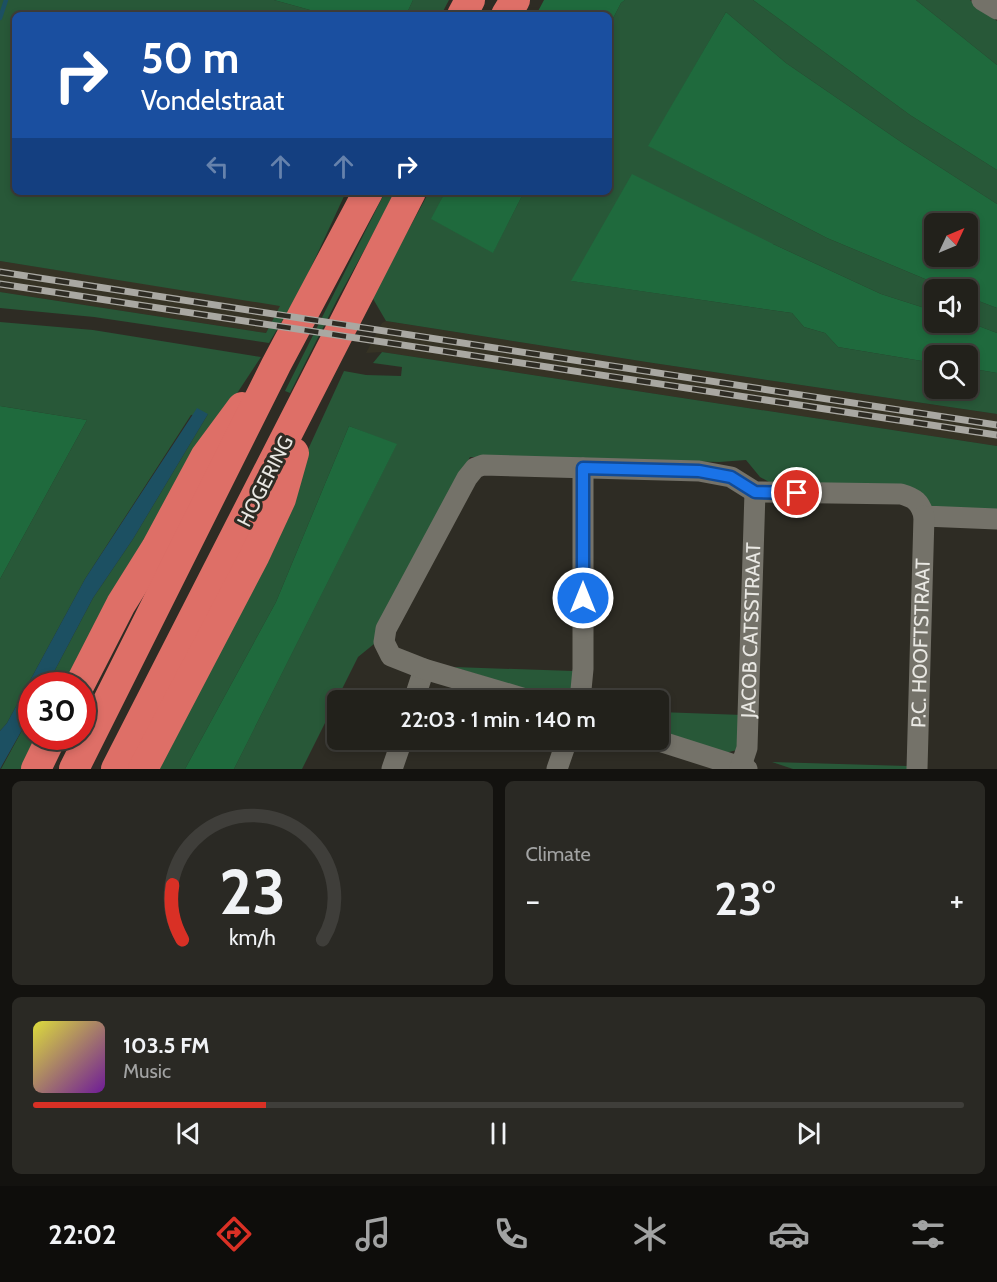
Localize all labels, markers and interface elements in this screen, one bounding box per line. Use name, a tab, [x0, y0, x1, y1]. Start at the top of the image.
text: 50 m	[141, 32, 239, 84]
icon: right	[42, 36, 120, 114]
text: Vondelstraat	[141, 84, 284, 117]
icon: left	[201, 150, 234, 183]
icon: ahead	[264, 150, 297, 183]
icon: ahead	[327, 150, 360, 183]
icon: right	[390, 150, 423, 183]
north arrow	[924, 213, 978, 267]
map controls	[924, 213, 978, 399]
button: sound	[924, 279, 978, 333]
button: search	[924, 345, 978, 399]
street label: HOGERING	[232, 432, 298, 530]
pin	[771, 467, 822, 518]
icon: arrive	[780, 476, 813, 509]
street label: JACOB CATSSTRAAT	[736, 542, 765, 719]
street label: P.C. HOOFTSTRAAT	[906, 558, 935, 728]
position arrow	[551, 566, 615, 630]
speed limit sign: 30	[18, 672, 96, 750]
text: 22:03 · 1 min · 140 m	[400, 706, 596, 733]
text: Climate	[526, 842, 591, 866]
text: 23	[219, 854, 286, 930]
text: 23°	[714, 872, 775, 926]
text: −	[526, 880, 540, 920]
text: +	[949, 880, 964, 920]
text: km/h	[229, 924, 276, 950]
text: 103.5 FM	[123, 1032, 210, 1059]
text: Music	[123, 1059, 171, 1083]
icon: previous	[172, 1117, 205, 1150]
icon: pause	[482, 1117, 515, 1150]
icon: next	[792, 1117, 825, 1150]
icon: directions	[213, 1213, 255, 1255]
icon: music	[352, 1213, 394, 1255]
icon: phone	[490, 1213, 532, 1255]
icon: climate	[629, 1213, 671, 1255]
icon: car	[768, 1213, 810, 1255]
icon: filters	[907, 1213, 949, 1255]
text: 22:02	[48, 1218, 116, 1251]

